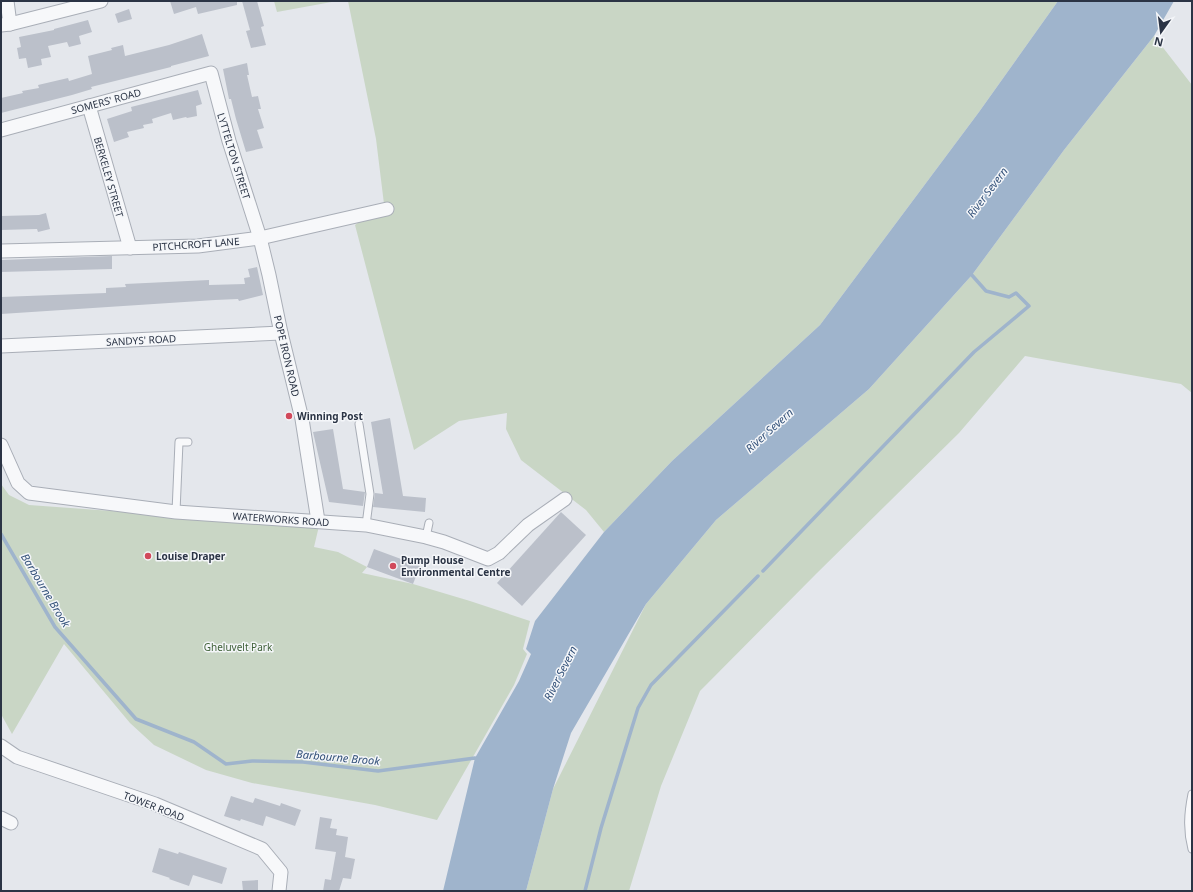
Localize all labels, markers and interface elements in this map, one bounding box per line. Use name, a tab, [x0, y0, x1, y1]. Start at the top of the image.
north arrow	[1141, 12, 1181, 52]
text: N	[1152, 34, 1165, 51]
street label: SOMERS' ROAD	[69, 85, 143, 117]
street label: LYTTELTON STREET	[214, 111, 254, 201]
street label: BERKELEY STREET	[91, 135, 127, 219]
water label: River Severn	[963, 164, 1011, 220]
street label: PITCHCROFT LANE	[152, 234, 240, 254]
street label: POPE IRON ROAD	[271, 314, 303, 398]
street label: SANDYS' ROAD	[106, 331, 176, 349]
water label: River Severn	[742, 405, 796, 455]
place label: Winning Post	[297, 409, 364, 423]
marker: Winning Post	[284, 411, 294, 421]
street label: WATERWORKS ROAD	[232, 509, 330, 529]
place label: Louise Draper	[156, 549, 226, 563]
water label: Barbourne Brook	[18, 550, 74, 630]
marker: Louise Draper	[143, 551, 153, 561]
place label: Pump House Environmental Centre	[401, 553, 510, 579]
marker: Pump House Environmental Centre	[388, 561, 398, 571]
park label: Gheluvelt Park	[204, 640, 273, 654]
water label: River Severn	[540, 643, 580, 703]
water label: Barbourne Brook	[296, 746, 381, 768]
street label: TOWER ROAD	[121, 788, 187, 824]

